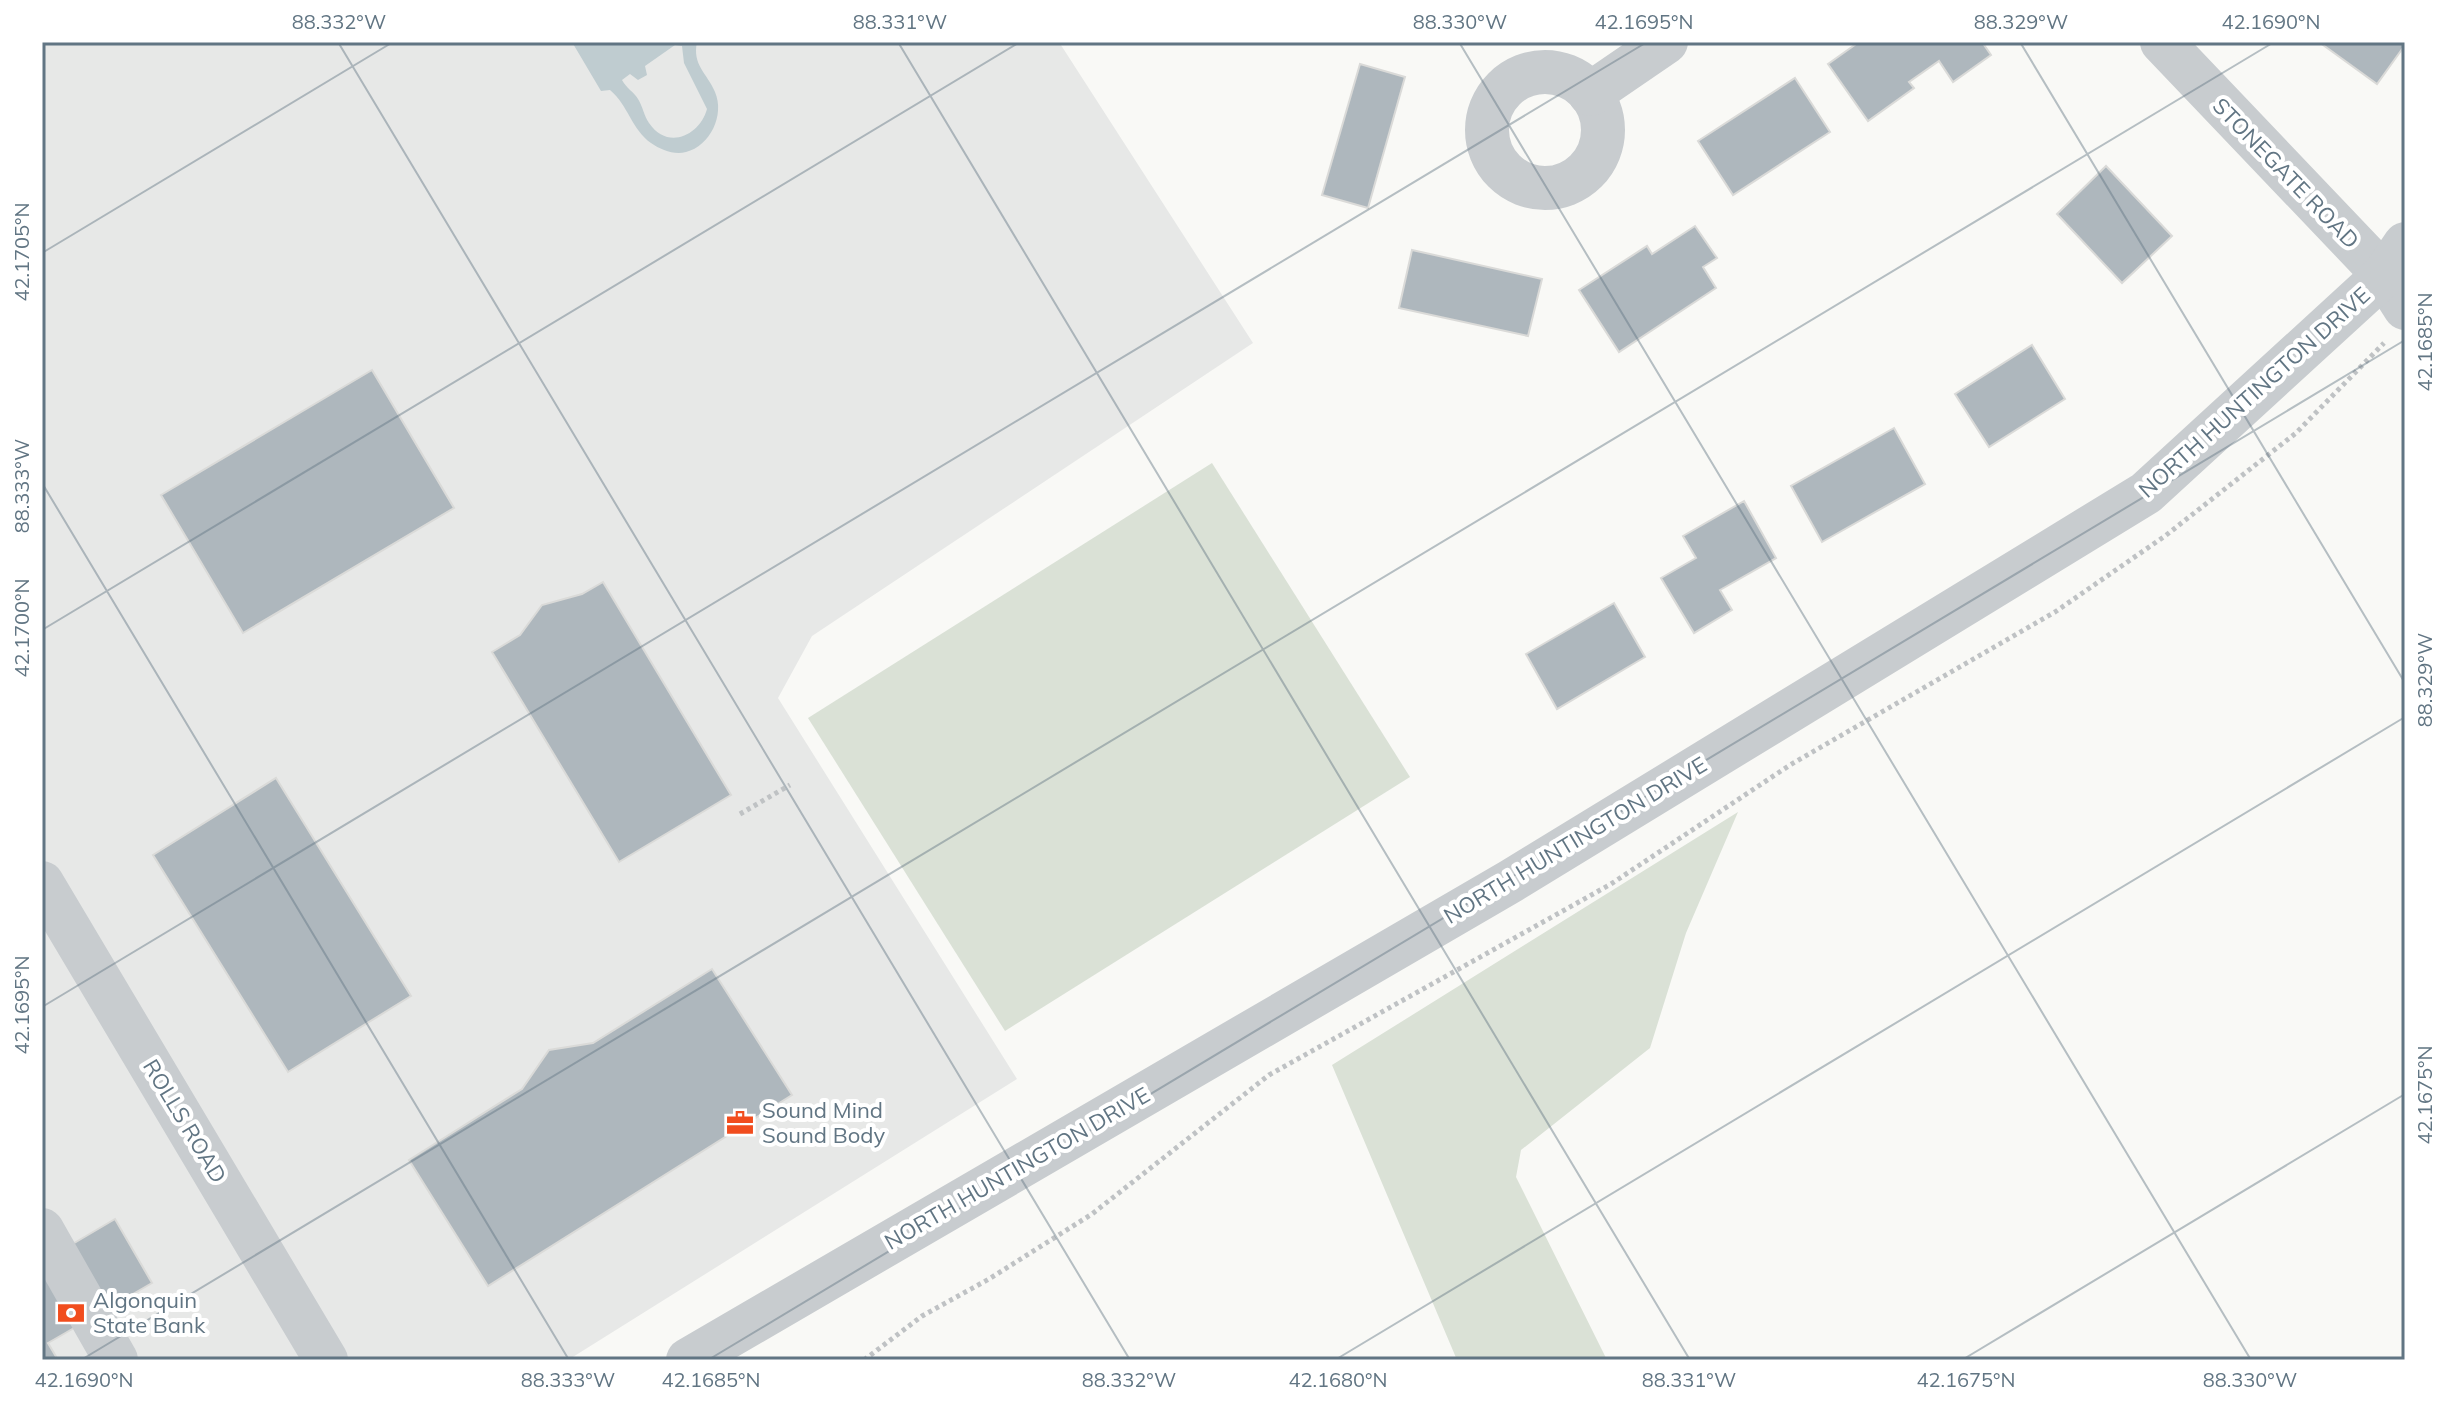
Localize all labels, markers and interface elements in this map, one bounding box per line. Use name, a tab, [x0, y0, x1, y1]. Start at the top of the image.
text: 88.332°W	[292, 9, 386, 34]
text: 88.331°W	[853, 9, 947, 34]
text: 88.330°W	[1413, 9, 1507, 34]
text: 42.1695°N	[1595, 9, 1693, 34]
text: 88.329°W	[1974, 9, 2068, 34]
text: 42.1690°N	[2222, 9, 2320, 34]
street label: STONEGATE ROAD	[2207, 92, 2365, 254]
text: 42.1705°N	[9, 203, 34, 301]
street label: NORTH HUNTINGTON DRIVE	[2132, 281, 2376, 503]
text: 42.1685°N	[2412, 293, 2437, 391]
text: 88.333°W	[9, 439, 34, 533]
text: 42.1700°N	[9, 579, 34, 677]
text: 88.329°W	[2412, 633, 2437, 727]
street label: NORTH HUNTINGTON DRIVE	[1438, 750, 1712, 930]
text: 42.1695°N	[9, 956, 34, 1054]
text: 42.1675°N	[2412, 1046, 2437, 1144]
street label: ROLLS ROAD	[137, 1054, 233, 1188]
street label: NORTH HUNTINGTON DRIVE	[879, 1080, 1155, 1256]
place label: Sound Mind Sound Body	[762, 1096, 886, 1149]
office icon: Sound Mind Sound Body	[725, 1108, 755, 1138]
place label: Algonquin State Bank	[93, 1286, 206, 1339]
bank icon: Algonquin State Bank	[56, 1298, 86, 1328]
text: 42.1690°N	[35, 1367, 133, 1392]
text: 88.333°W	[521, 1367, 615, 1392]
text: 42.1685°N	[662, 1367, 760, 1392]
text: 88.332°W	[1082, 1367, 1176, 1392]
text: 42.1680°N	[1289, 1367, 1387, 1392]
text: 88.331°W	[1642, 1367, 1736, 1392]
text: 42.1675°N	[1917, 1367, 2015, 1392]
text: 88.330°W	[2203, 1367, 2297, 1392]

